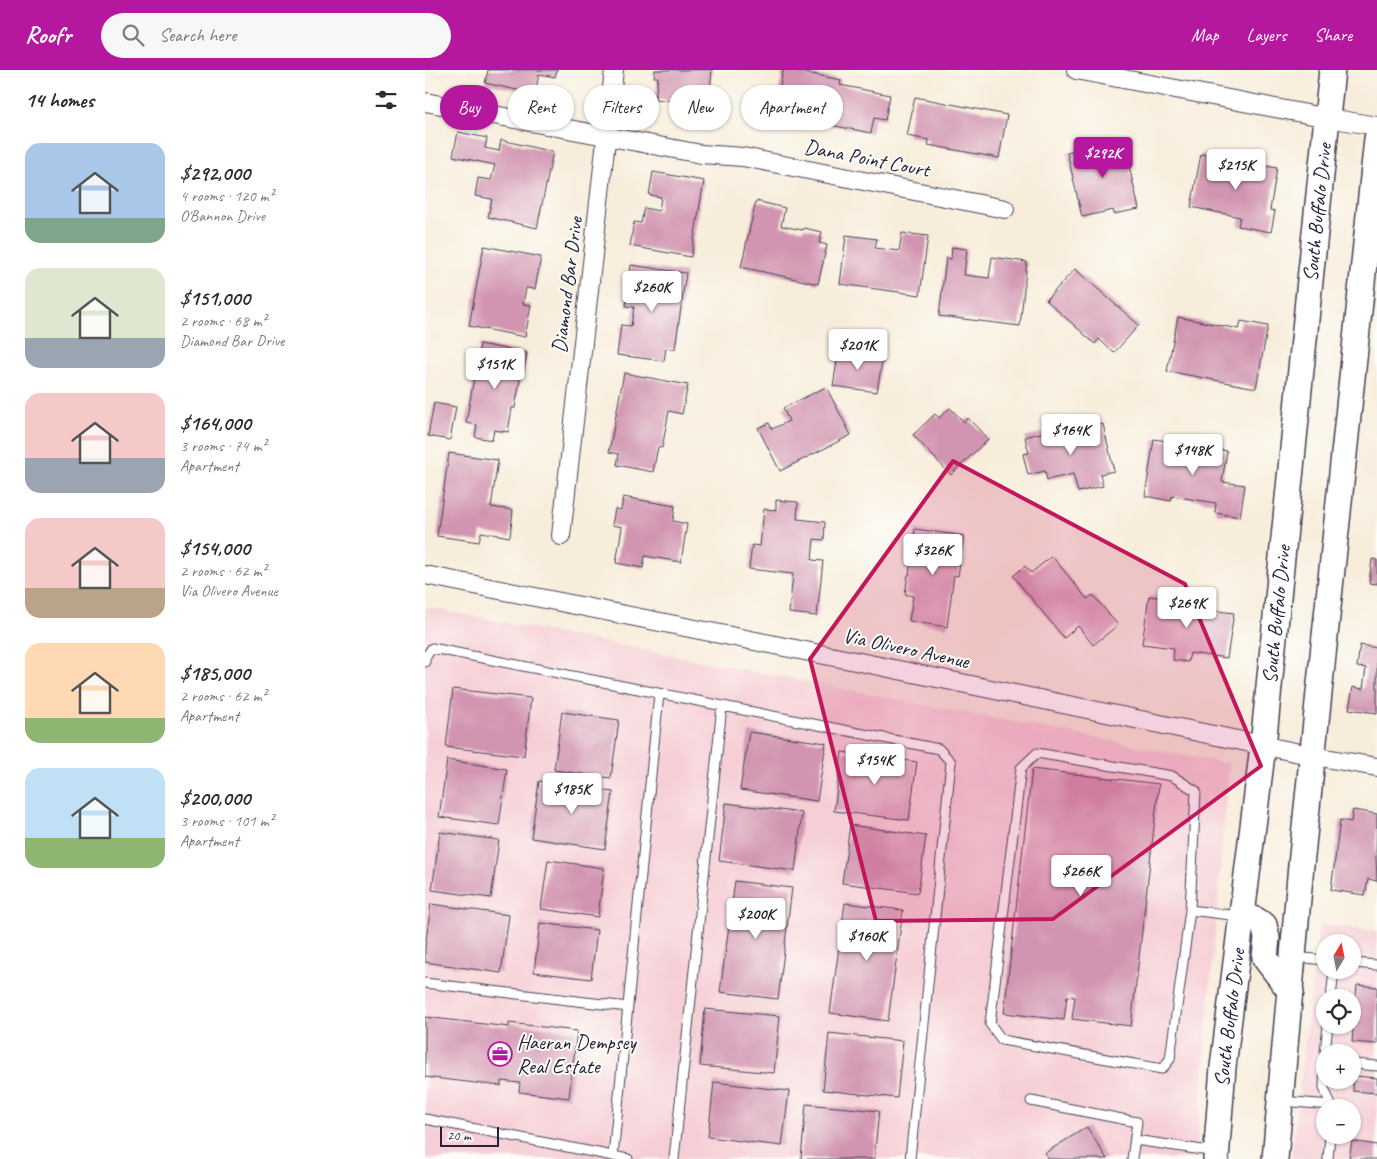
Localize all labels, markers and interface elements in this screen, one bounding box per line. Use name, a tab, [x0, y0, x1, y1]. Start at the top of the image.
search box	[101, 13, 451, 58]
text: Roofr	[25, 20, 71, 50]
icon: search	[119, 21, 147, 49]
text: Search here	[159, 23, 236, 47]
text: Map	[1191, 24, 1219, 46]
text: Layers	[1247, 24, 1286, 46]
text: Share	[1314, 24, 1352, 46]
chip: Buy	[440, 85, 498, 130]
chip: Rent	[508, 85, 574, 130]
chip: Filters	[584, 85, 659, 130]
chip: New	[669, 85, 731, 130]
chip: Apartment	[741, 85, 843, 130]
icon: filters	[372, 86, 400, 114]
text: 14 homes	[25, 87, 94, 113]
street label: Dana Point Court	[802, 133, 934, 183]
pin: $292K	[1068, 136, 1138, 179]
street label: South Buffalo Drive	[1297, 140, 1337, 283]
text: $292K	[1085, 143, 1121, 163]
pin: $215K	[1201, 148, 1271, 191]
text: $215K	[1218, 155, 1254, 175]
text: $292,000	[180, 160, 250, 186]
icon: home	[65, 163, 125, 223]
text: 4 rooms · 120 m²	[180, 186, 274, 206]
text: O'Bannon Drive	[180, 206, 265, 226]
street label: Diamond Bar Drive	[546, 214, 588, 355]
pin: $260K	[617, 270, 687, 313]
text: $260K	[633, 277, 671, 297]
text: $151,000	[180, 285, 250, 311]
icon: home	[65, 288, 125, 348]
text: 2 rooms · 68 m²	[180, 311, 266, 331]
pin: $201K	[823, 328, 893, 371]
text: Diamond Bar Drive	[180, 331, 284, 351]
text: $201K	[840, 335, 876, 355]
pin: $151K	[460, 348, 530, 390]
text: $151K	[477, 354, 513, 374]
text: $164,000	[180, 410, 251, 436]
icon: home	[65, 413, 125, 473]
pin: $164K	[1036, 414, 1106, 456]
text: $164K	[1052, 420, 1090, 440]
pin: $148K	[1158, 434, 1228, 476]
text: 3 rooms · 74 m²	[180, 436, 266, 456]
text: $148K	[1175, 440, 1211, 460]
text: Apartment	[180, 456, 239, 476]
pin: $326K	[898, 534, 968, 576]
text: $154,000	[180, 535, 250, 561]
icon: home	[65, 538, 125, 598]
text: $326K	[914, 540, 952, 560]
street label: South Buffalo Drive	[1256, 542, 1296, 685]
text: 2 rooms · 62 m²	[180, 561, 266, 581]
text: Via Olivero Avenue	[180, 581, 278, 601]
pin: $269K	[1152, 586, 1222, 629]
text: $269K	[1168, 593, 1206, 613]
street label: Via Olivero Avenue	[841, 622, 973, 674]
text: $185,000	[180, 660, 250, 686]
icon: home	[65, 663, 125, 723]
text: 2 rooms · 62 m²	[180, 686, 266, 706]
text: Apartment	[180, 706, 239, 726]
pin: $154K	[840, 744, 910, 786]
text: $154K	[857, 750, 893, 770]
pin: $185K	[537, 772, 607, 815]
text: $185K	[554, 779, 590, 799]
text: $200,000	[180, 785, 250, 811]
icon: home	[65, 788, 125, 848]
text: 3 rooms · 101 m²	[180, 811, 274, 831]
text: Apartment	[180, 831, 239, 851]
pin: $266K	[1046, 854, 1116, 897]
text: $266K	[1062, 861, 1100, 881]
pin: $200K	[721, 898, 791, 940]
text: $200K	[738, 904, 774, 924]
pin: $160K	[832, 920, 902, 962]
text: $160K	[848, 926, 886, 946]
north arrow	[1316, 934, 1361, 979]
map controls	[1316, 934, 1361, 1144]
street label: South Buffalo Drive	[1209, 945, 1251, 1088]
button: locate	[1316, 989, 1361, 1034]
place label: Haeran Dempsey Real Estate	[517, 1029, 637, 1079]
office icon: Haeran Dempsey Real Estate	[487, 1041, 513, 1067]
button: +	[1316, 1044, 1361, 1089]
button: −	[1316, 1099, 1361, 1144]
scale bar	[440, 1124, 499, 1147]
text: 20 m	[447, 1127, 471, 1144]

